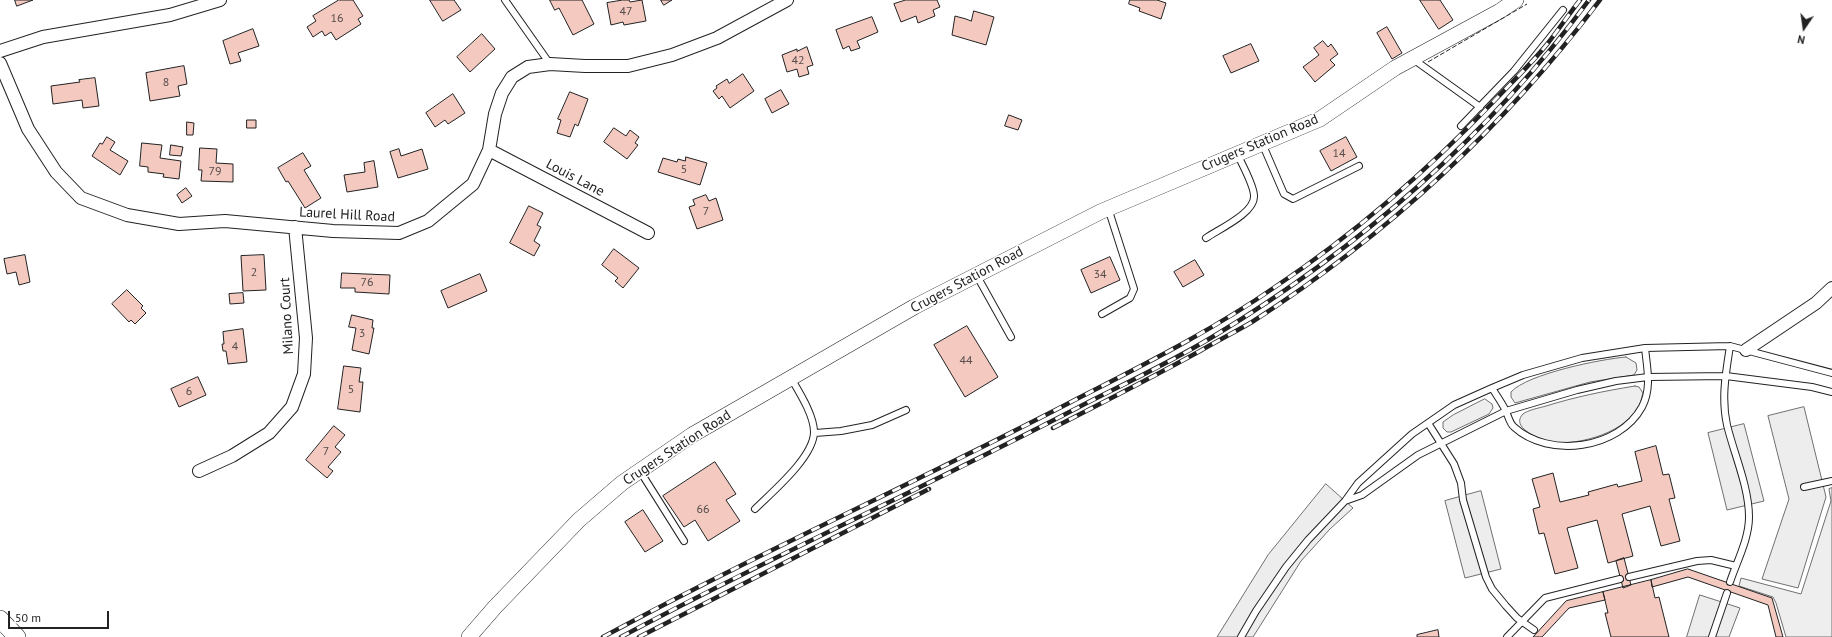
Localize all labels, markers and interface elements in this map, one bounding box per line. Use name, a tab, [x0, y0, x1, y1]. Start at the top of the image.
house number: 47	[619, 5, 633, 19]
north arrow	[1784, 8, 1824, 48]
house number: 16	[330, 12, 344, 26]
text: N	[1796, 32, 1806, 47]
house number: 42	[791, 54, 805, 68]
house number: 8	[163, 76, 169, 90]
street label: Crugers Station Road	[1199, 111, 1321, 175]
house number: 14	[1332, 147, 1346, 161]
street label: Louis Lane	[543, 156, 607, 200]
house number: 5	[681, 163, 687, 177]
house number: 79	[208, 165, 222, 179]
street label: Laurel Hill Road	[299, 204, 395, 226]
house number: 7	[703, 205, 709, 219]
street label: Crugers Station Road	[908, 243, 1026, 317]
house number: 2	[251, 266, 257, 280]
house number: 34	[1093, 268, 1107, 282]
house number: 76	[360, 276, 374, 290]
street label: Milano Court	[277, 277, 297, 355]
house number: 3	[359, 327, 365, 341]
house number: 4	[232, 340, 238, 354]
house number: 44	[959, 354, 973, 368]
house number: 5	[348, 383, 354, 397]
house number: 6	[186, 385, 192, 399]
street label: Crugers Station Road	[620, 407, 734, 489]
house number: 7	[323, 445, 329, 459]
house number: 66	[696, 503, 710, 517]
scale bar	[10, 603, 111, 629]
text: 50 m	[15, 610, 41, 625]

